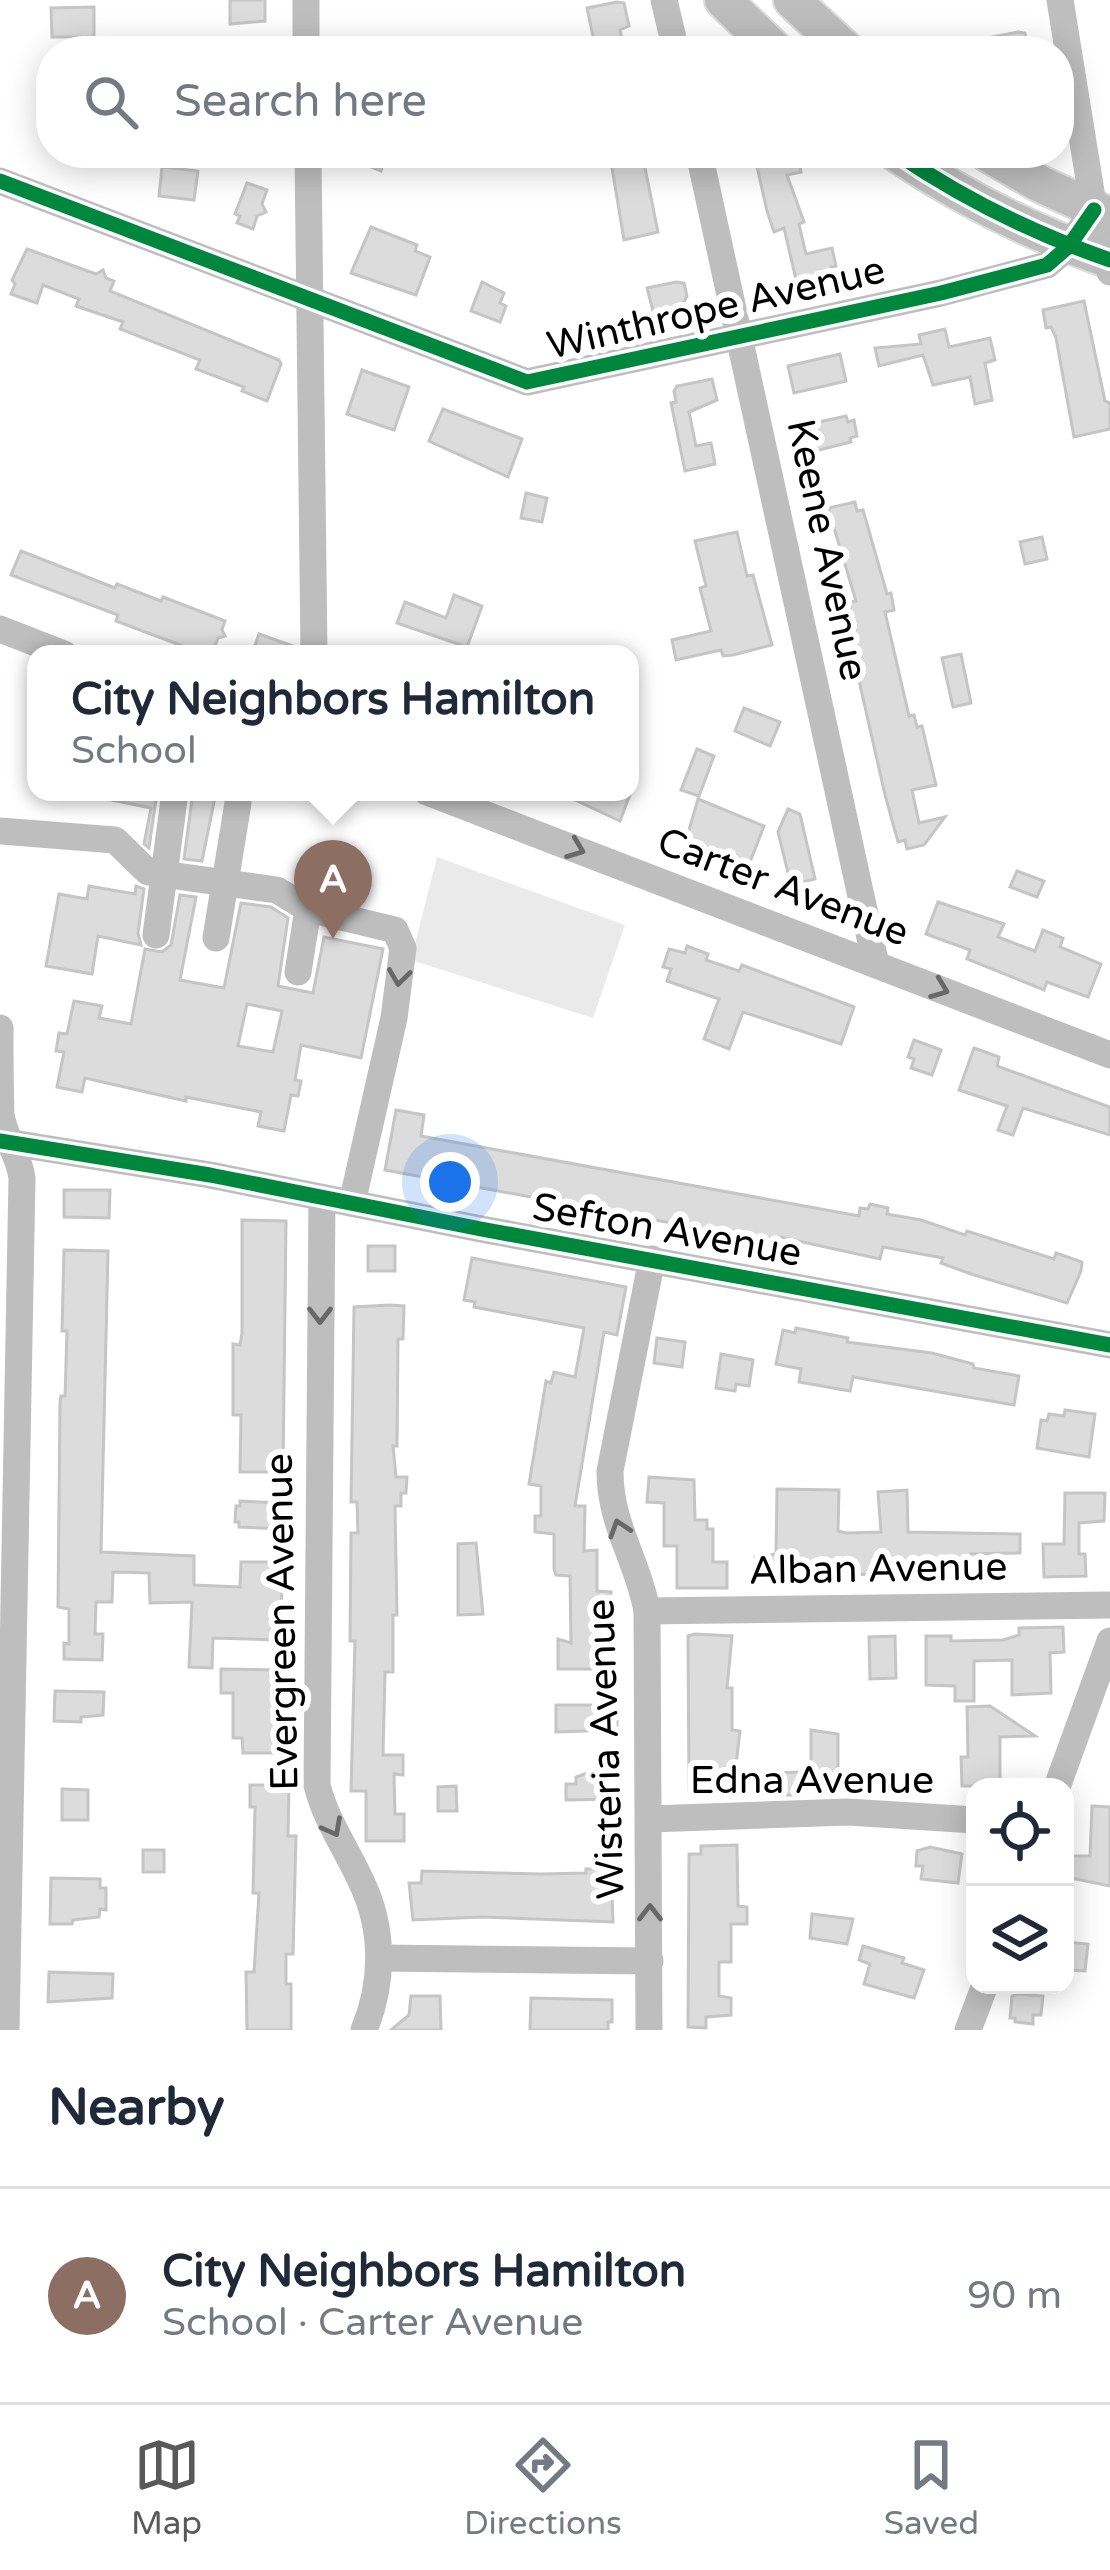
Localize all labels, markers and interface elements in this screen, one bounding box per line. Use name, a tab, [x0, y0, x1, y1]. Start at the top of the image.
search box	[36, 36, 1074, 168]
icon: search	[78, 69, 144, 135]
text: Search here	[174, 75, 427, 129]
street label: Winthrope Avenue	[543, 246, 889, 370]
street label: Keene Avenue	[776, 415, 878, 685]
popup	[27, 645, 639, 801]
text: City Neighbors Hamilton	[71, 673, 595, 727]
text: School	[71, 727, 197, 774]
street label: Carter Avenue	[651, 818, 915, 956]
one-way arrow	[564, 834, 585, 859]
pin: A	[294, 840, 372, 939]
one-way arrow	[387, 967, 413, 987]
one-way arrow	[928, 975, 949, 1000]
your location	[420, 1152, 480, 1212]
street label: Sefton Avenue	[529, 1183, 805, 1277]
one-way arrow	[307, 1307, 333, 1325]
street label: Evergreen Avenue	[256, 1453, 308, 1791]
one-way arrow	[608, 1519, 633, 1540]
street label: Alban Avenue	[748, 1543, 1008, 1595]
street label: Wisteria Avenue	[577, 1598, 635, 1900]
street label: Edna Avenue	[690, 1757, 934, 1804]
map controls	[966, 1778, 1074, 1994]
button: locate	[966, 1778, 1074, 1886]
one-way arrow	[319, 1815, 342, 1836]
button: layers	[966, 1886, 1074, 1994]
one-way arrow	[637, 1903, 663, 1921]
text: Nearby	[48, 2077, 225, 2139]
text: City Neighbors Hamilton	[162, 2245, 686, 2299]
text: A	[72, 2272, 102, 2319]
text: 90 m	[967, 2272, 1062, 2319]
text: School · Carter Avenue	[162, 2299, 583, 2346]
tab: Map	[131, 2432, 202, 2543]
tab: Directions	[464, 2432, 622, 2543]
tab: Saved	[884, 2432, 979, 2543]

